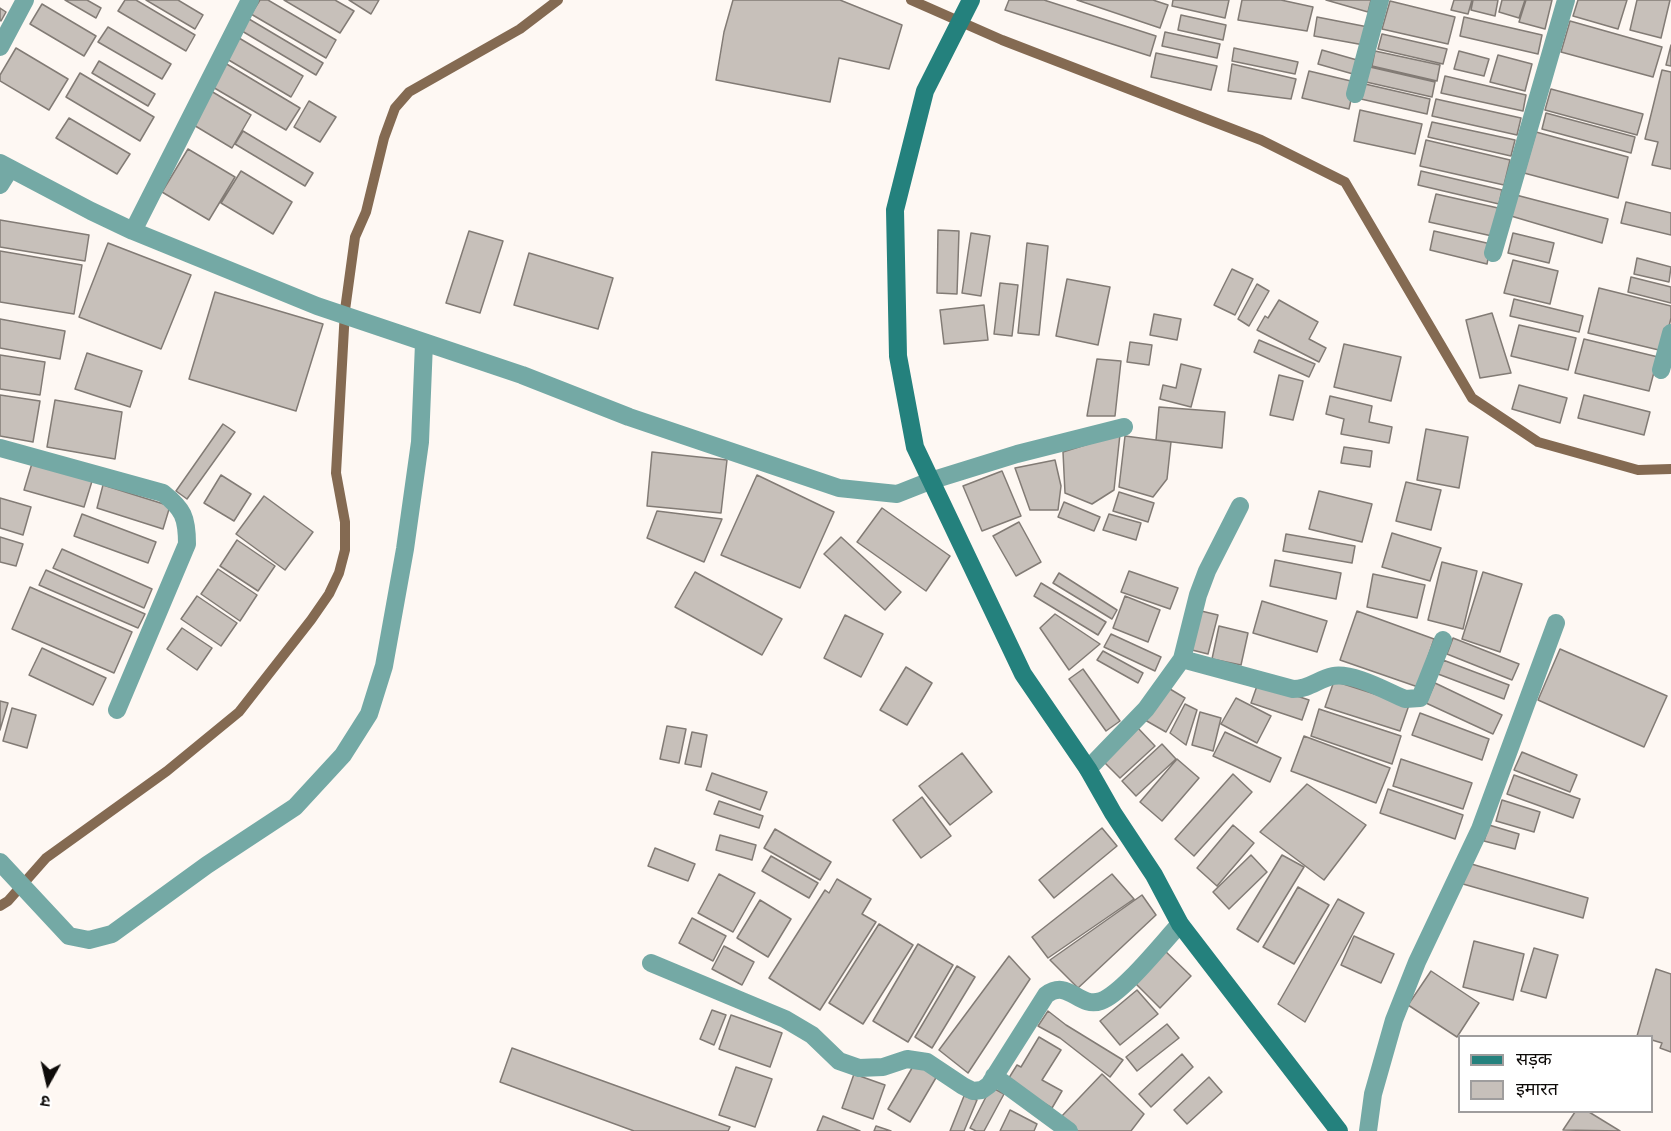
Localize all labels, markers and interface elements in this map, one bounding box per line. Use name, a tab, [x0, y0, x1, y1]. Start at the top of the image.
legend	[1458, 1035, 1653, 1113]
text: सड़क	[1516, 1048, 1552, 1070]
north arrow	[18, 1053, 78, 1113]
text: इमारत	[1516, 1078, 1558, 1100]
text: उ	[39, 1091, 51, 1111]

